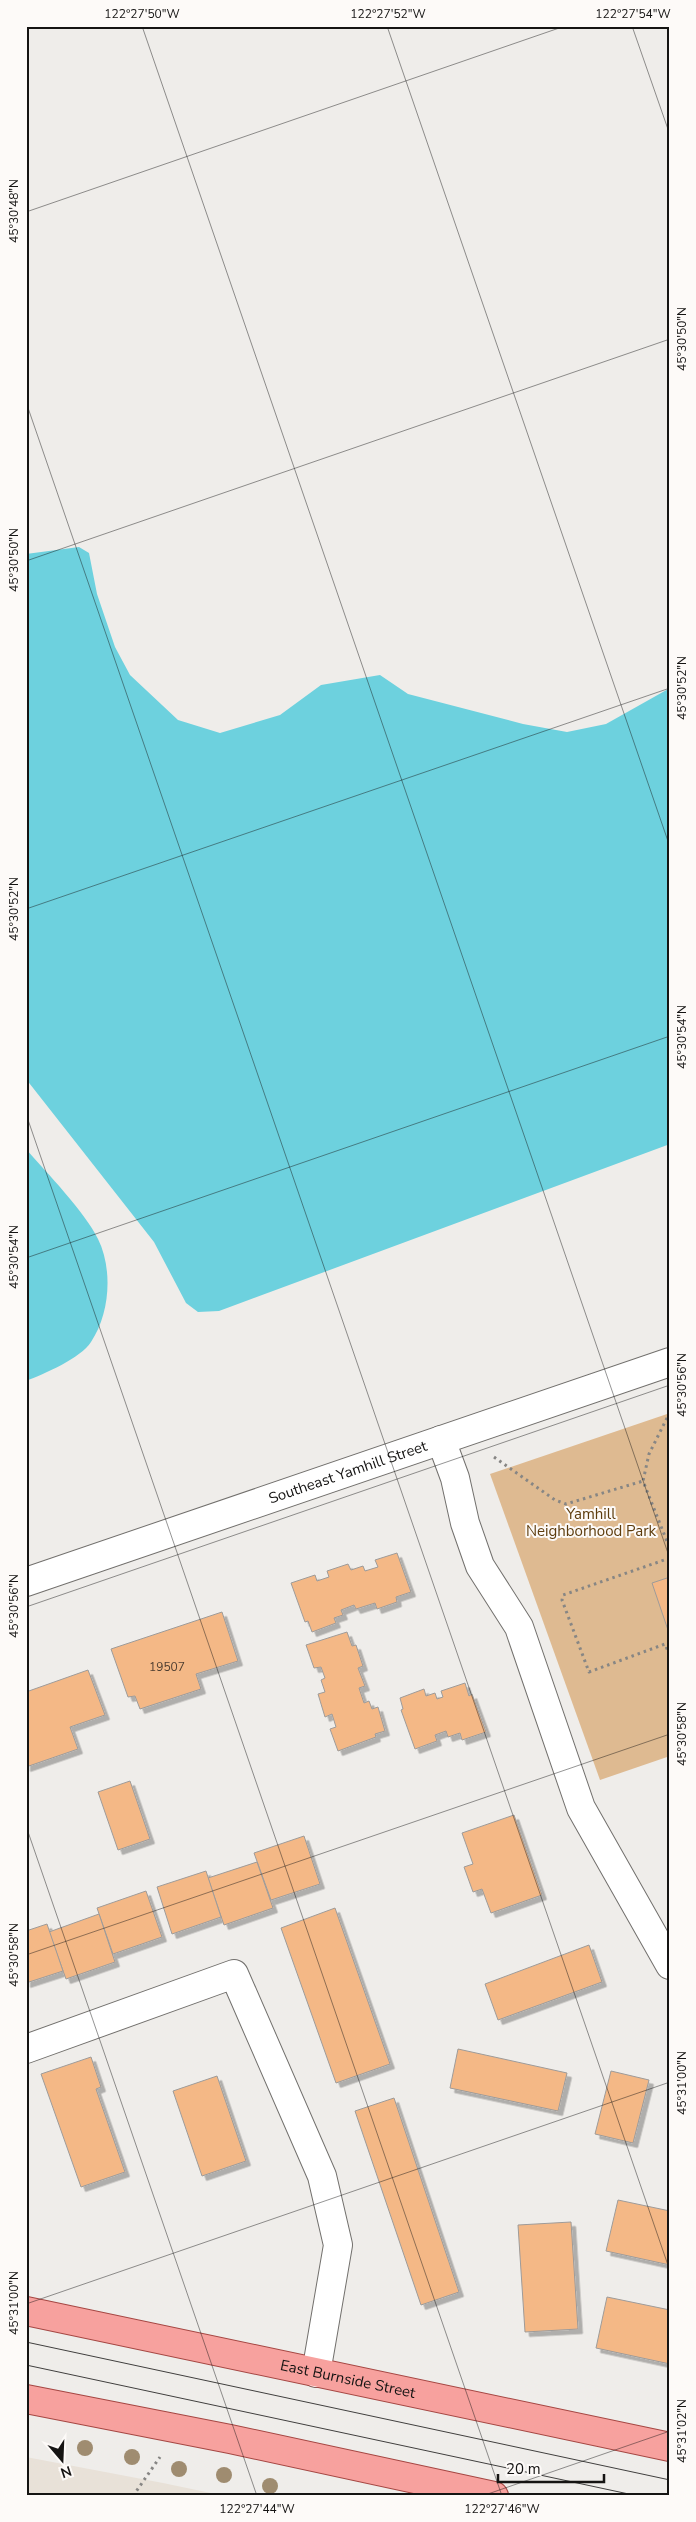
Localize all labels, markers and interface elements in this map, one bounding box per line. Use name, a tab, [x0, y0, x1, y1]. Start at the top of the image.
text: 122°27'50"W	[104, 6, 180, 22]
text: 122°27'52"W	[350, 6, 426, 22]
text: 122°27'54"W	[595, 6, 671, 22]
text: 45°30'48"N	[6, 179, 22, 243]
text: 45°30'50"N	[674, 307, 690, 371]
text: 45°30'50"N	[6, 528, 22, 592]
text: 45°30'52"N	[674, 656, 690, 720]
text: 45°30'52"N	[6, 877, 22, 941]
text: 45°30'54"N	[674, 1005, 690, 1069]
text: 45°30'54"N	[6, 1225, 22, 1289]
text: 45°30'56"N	[674, 1353, 690, 1417]
street label: Southeast Yamhill Street	[266, 1435, 430, 1508]
park label: Yamhill Neighborhood Park	[526, 1504, 657, 1541]
text: 45°30'56"N	[6, 1574, 22, 1638]
house number: 19507	[149, 1659, 185, 1675]
text: 45°30'58"N	[674, 1702, 690, 1766]
text: 45°30'58"N	[6, 1923, 22, 1987]
text: 45°31'00"N	[674, 2051, 690, 2115]
text: 45°31'00"N	[6, 2271, 22, 2335]
street label: East Burnside Street	[279, 2355, 418, 2403]
text: 45°31'02"N	[674, 2399, 690, 2463]
north arrow	[38, 2434, 88, 2484]
scale bar	[498, 2452, 605, 2484]
text: 20 m	[506, 2459, 541, 2479]
text: N	[58, 2461, 74, 2483]
text: 122°27'44"W	[219, 2501, 295, 2517]
text: 122°27'46"W	[464, 2501, 540, 2517]

